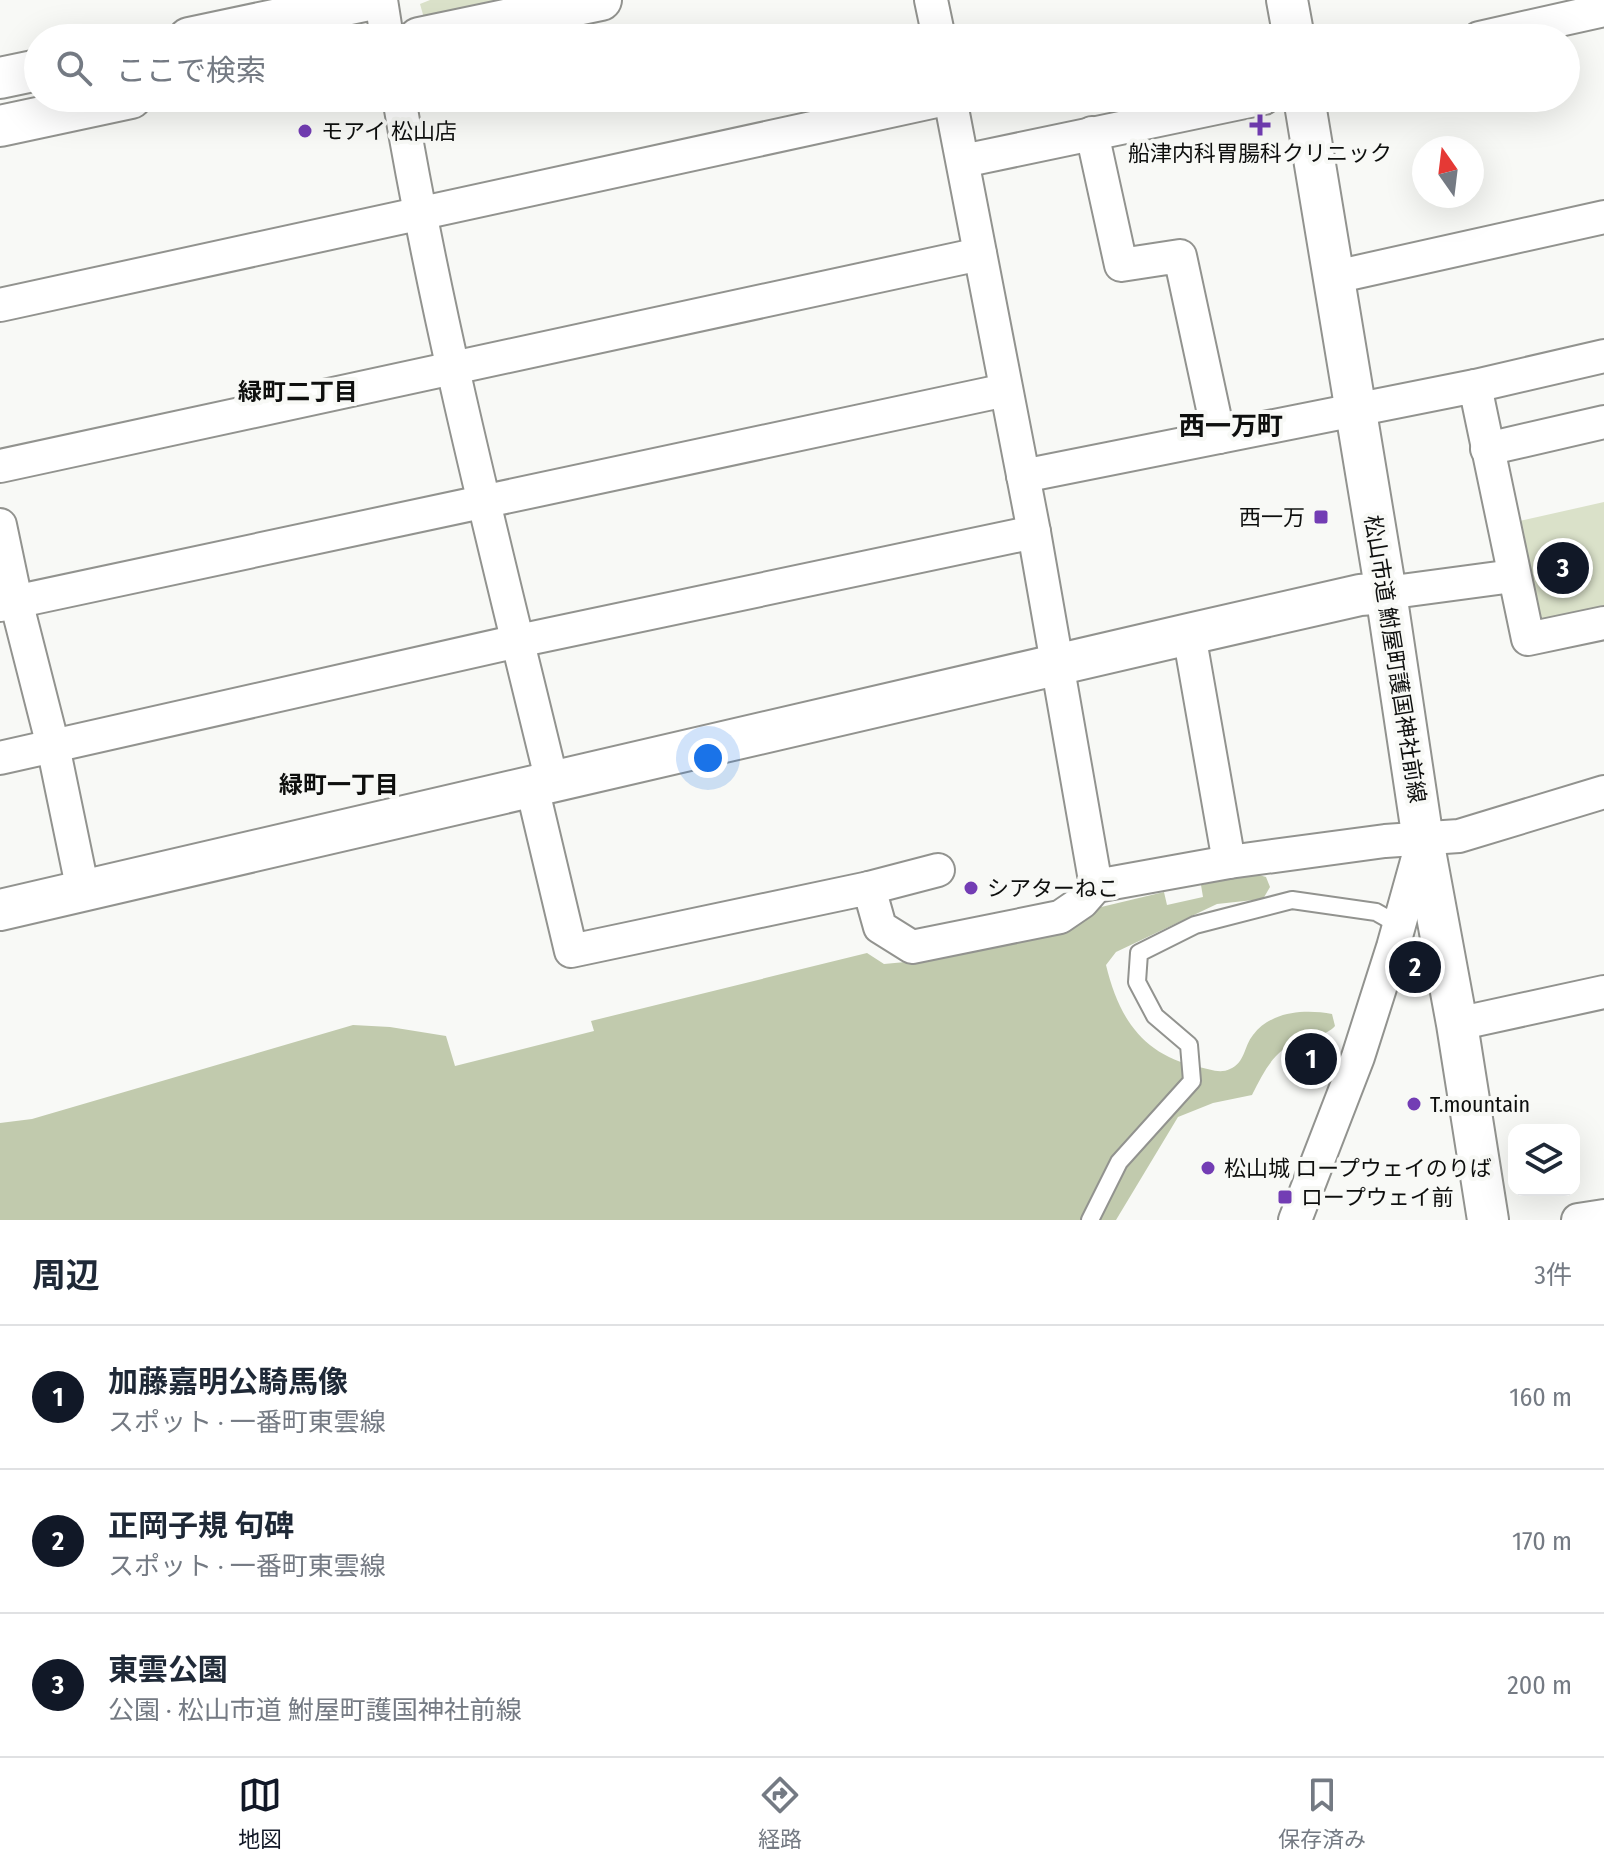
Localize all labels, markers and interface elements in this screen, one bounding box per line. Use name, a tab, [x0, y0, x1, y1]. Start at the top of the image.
search box	[24, 24, 1580, 112]
icon: search	[52, 46, 96, 90]
text: ここで検索	[116, 53, 266, 89]
marker: 船津内科胃腸科クリニック	[1249, 114, 1271, 136]
place label: モアイ 松山店	[321, 118, 457, 145]
marker: モアイ 松山店	[296, 122, 314, 140]
north arrow	[1412, 136, 1484, 208]
place label: 船津内科胃腸科クリニック	[1128, 140, 1392, 167]
district label: 緑町二丁目	[238, 378, 358, 406]
district label: 西一万町	[1179, 411, 1283, 442]
place label: 西一万	[1239, 504, 1305, 531]
marker: 西一万	[1312, 508, 1330, 526]
street label: 松山市道 鮒屋町護国神社前線	[1359, 513, 1431, 805]
pin: 3	[1537, 538, 1589, 598]
your location	[688, 738, 728, 778]
district label: 緑町一丁目	[279, 771, 399, 799]
place label: シアターねこ	[987, 875, 1119, 902]
marker: シアターねこ	[962, 879, 980, 897]
pin: 2	[1389, 937, 1441, 997]
pin: 1	[1285, 1029, 1337, 1089]
place label: T.mountain	[1430, 1091, 1530, 1118]
marker: T.mountain	[1405, 1095, 1423, 1113]
map controls	[1508, 1124, 1580, 1196]
button: layers	[1508, 1124, 1580, 1196]
place label: 松山城 ロープウェイのりば	[1224, 1155, 1492, 1182]
marker: 松山城 ロープウェイのりば	[1199, 1159, 1217, 1177]
place label: ロープウェイ前	[1301, 1184, 1454, 1211]
marker: ロープウェイ前	[1276, 1188, 1294, 1206]
text: 周辺	[32, 1255, 100, 1296]
text: 3件	[1534, 1260, 1572, 1291]
text: 加藤嘉明公騎馬像	[108, 1364, 348, 1400]
text: 1	[53, 1382, 64, 1413]
text: 160 m	[1509, 1382, 1572, 1413]
text: スポット · 一番町東雲線	[108, 1407, 386, 1438]
text: 正岡子規 句碑	[108, 1508, 294, 1544]
text: 2	[52, 1526, 64, 1557]
text: 170 m	[1512, 1526, 1572, 1557]
text: スポット · 一番町東雲線	[108, 1551, 386, 1582]
text: 東雲公園	[108, 1652, 228, 1688]
text: 3	[52, 1670, 64, 1701]
text: 200 m	[1507, 1670, 1572, 1701]
text: 公園 · 松山市道 鮒屋町護国神社前線	[108, 1695, 522, 1726]
tab: 地図	[238, 1773, 282, 1853]
tab: 経路	[758, 1773, 802, 1853]
tab: 保存済み	[1278, 1773, 1366, 1853]

